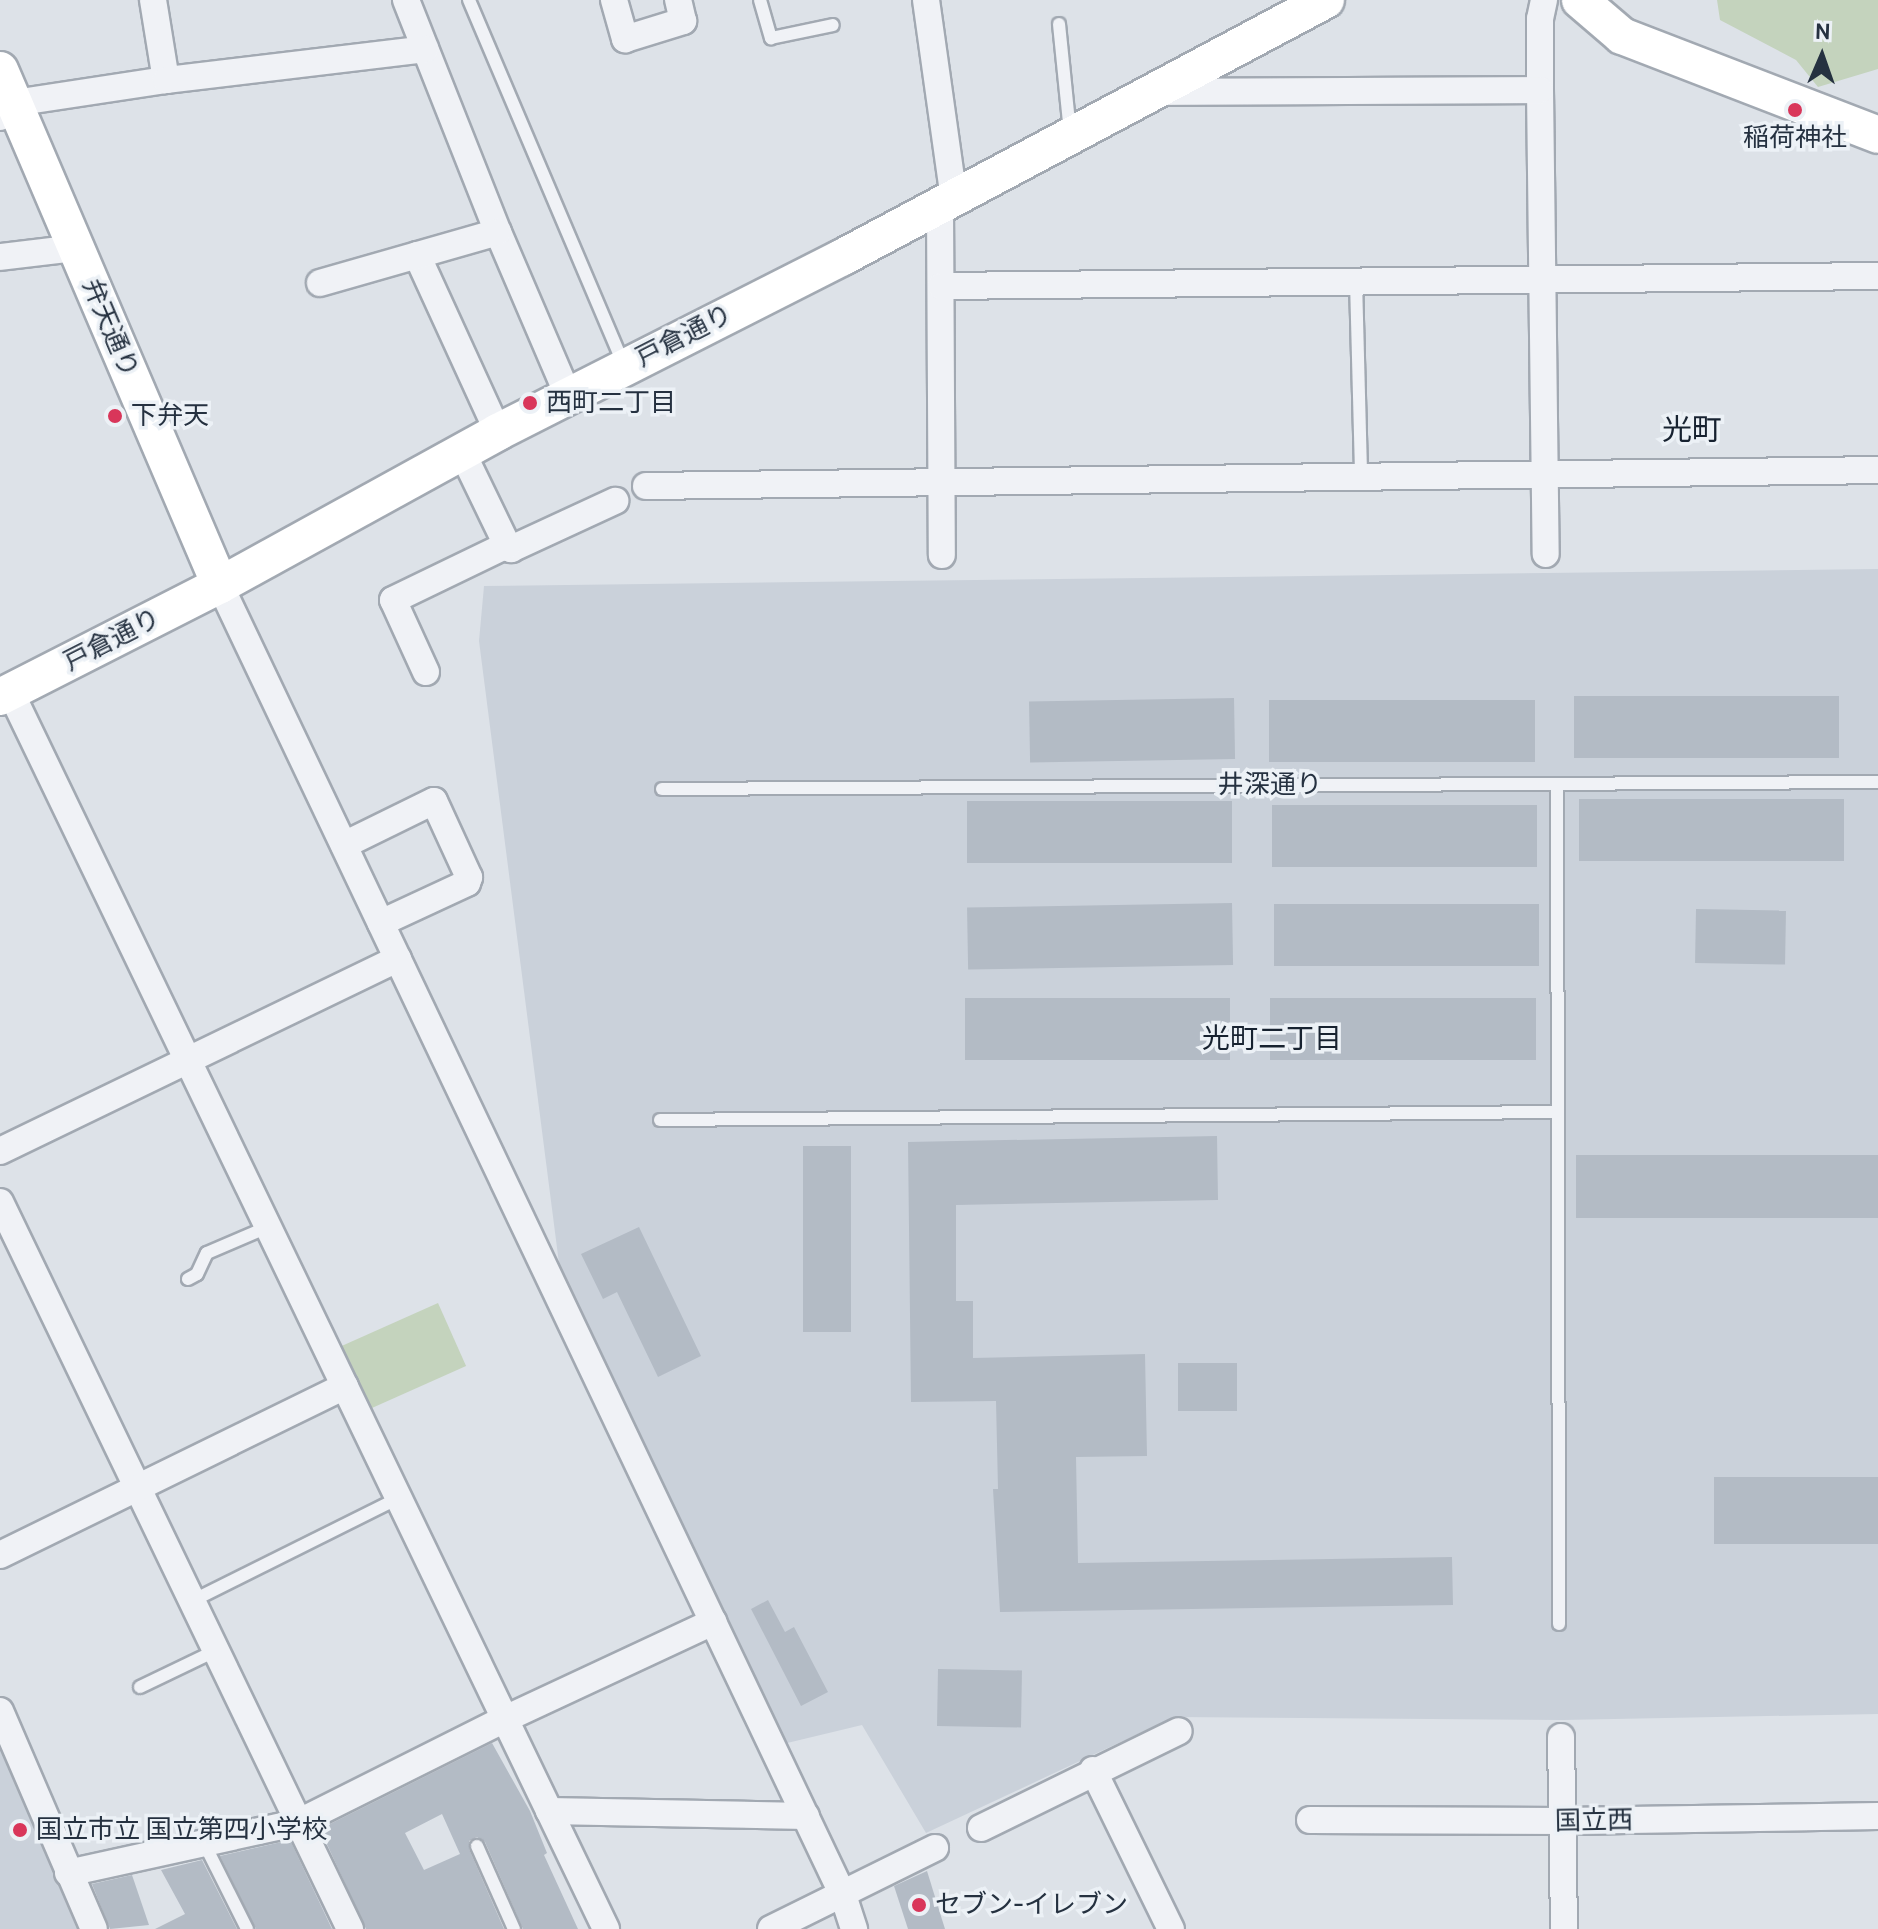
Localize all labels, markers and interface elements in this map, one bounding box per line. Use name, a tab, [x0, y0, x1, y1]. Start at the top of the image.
north arrow	[1782, 16, 1862, 96]
text: N	[1815, 18, 1831, 45]
marker: 稲荷神社	[1786, 101, 1804, 119]
place label: 稲荷神社	[1743, 122, 1847, 154]
street label: 弁天通り	[75, 274, 145, 382]
street label: 戸倉通り	[631, 298, 737, 374]
place label: 西町二丁目	[546, 387, 676, 419]
marker: 西町二丁目	[521, 394, 539, 412]
place label: 下弁天	[131, 400, 209, 432]
marker: 下弁天	[106, 407, 124, 425]
district label: 光町	[1662, 412, 1722, 448]
street label: 戸倉通り	[59, 602, 165, 678]
street label: 井深通り	[1218, 769, 1322, 801]
district label: 光町二丁目	[1202, 1021, 1342, 1055]
street label: 国立西	[1555, 1805, 1633, 1837]
place label: 国立市立 国立第四小学校	[36, 1814, 328, 1846]
marker: 国立市立 国立第四小学校	[11, 1821, 29, 1839]
place label: セブン-イレブン	[935, 1889, 1128, 1921]
marker: セブン-イレブン	[910, 1896, 928, 1914]

